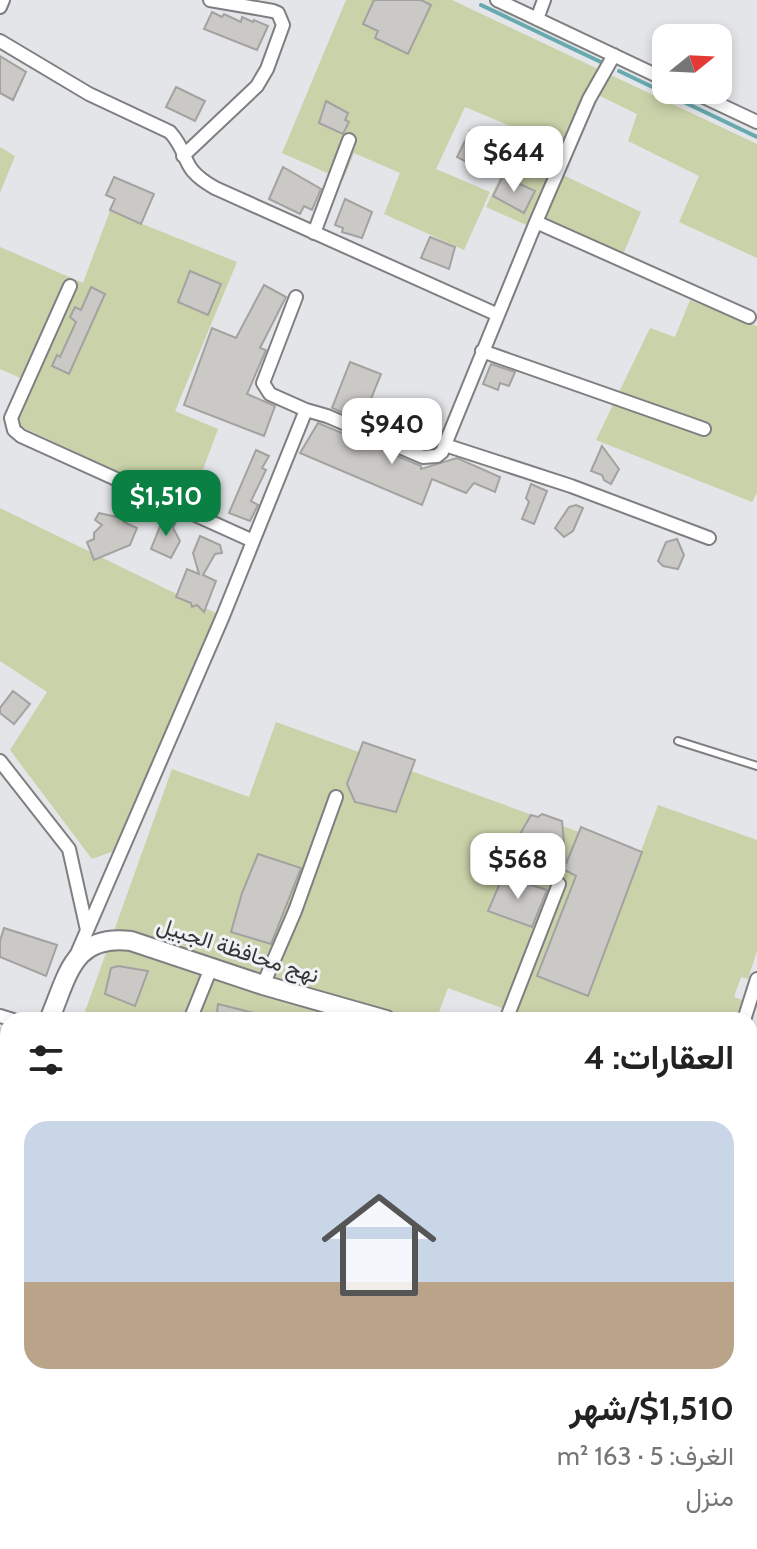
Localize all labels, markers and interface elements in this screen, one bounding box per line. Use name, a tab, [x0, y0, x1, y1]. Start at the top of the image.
north arrow	[652, 24, 732, 104]
map controls	[652, 24, 732, 104]
pin: $644	[467, 126, 561, 194]
text: $644	[483, 136, 545, 168]
pin: $940	[345, 398, 439, 466]
text: $940	[360, 408, 424, 440]
pin: $1,510	[101, 470, 231, 538]
text: $1,510	[130, 480, 202, 512]
pin: $568	[471, 833, 565, 901]
text: $568	[488, 843, 548, 875]
street label: نهج محافظة الجبيل	[153, 911, 322, 990]
text: العقارات: 4	[584, 1036, 734, 1078]
icon: filters	[24, 1038, 68, 1082]
icon: home	[307, 1173, 451, 1317]
text: $1,510/شهر	[569, 1387, 734, 1429]
text: الغرف: 5 · 163 m²	[557, 1440, 734, 1472]
text: منزل	[685, 1481, 734, 1513]

